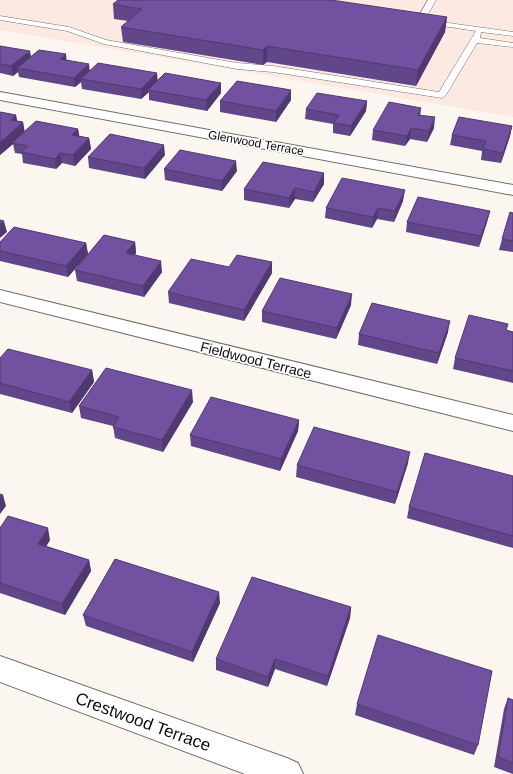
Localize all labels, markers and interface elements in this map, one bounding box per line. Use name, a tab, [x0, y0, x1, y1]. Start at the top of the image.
street label: Glenwood Terrace	[207, 128, 305, 158]
street label: Fieldwood Terrace	[199, 338, 314, 382]
street label: Crestwood Terrace	[73, 689, 213, 755]

